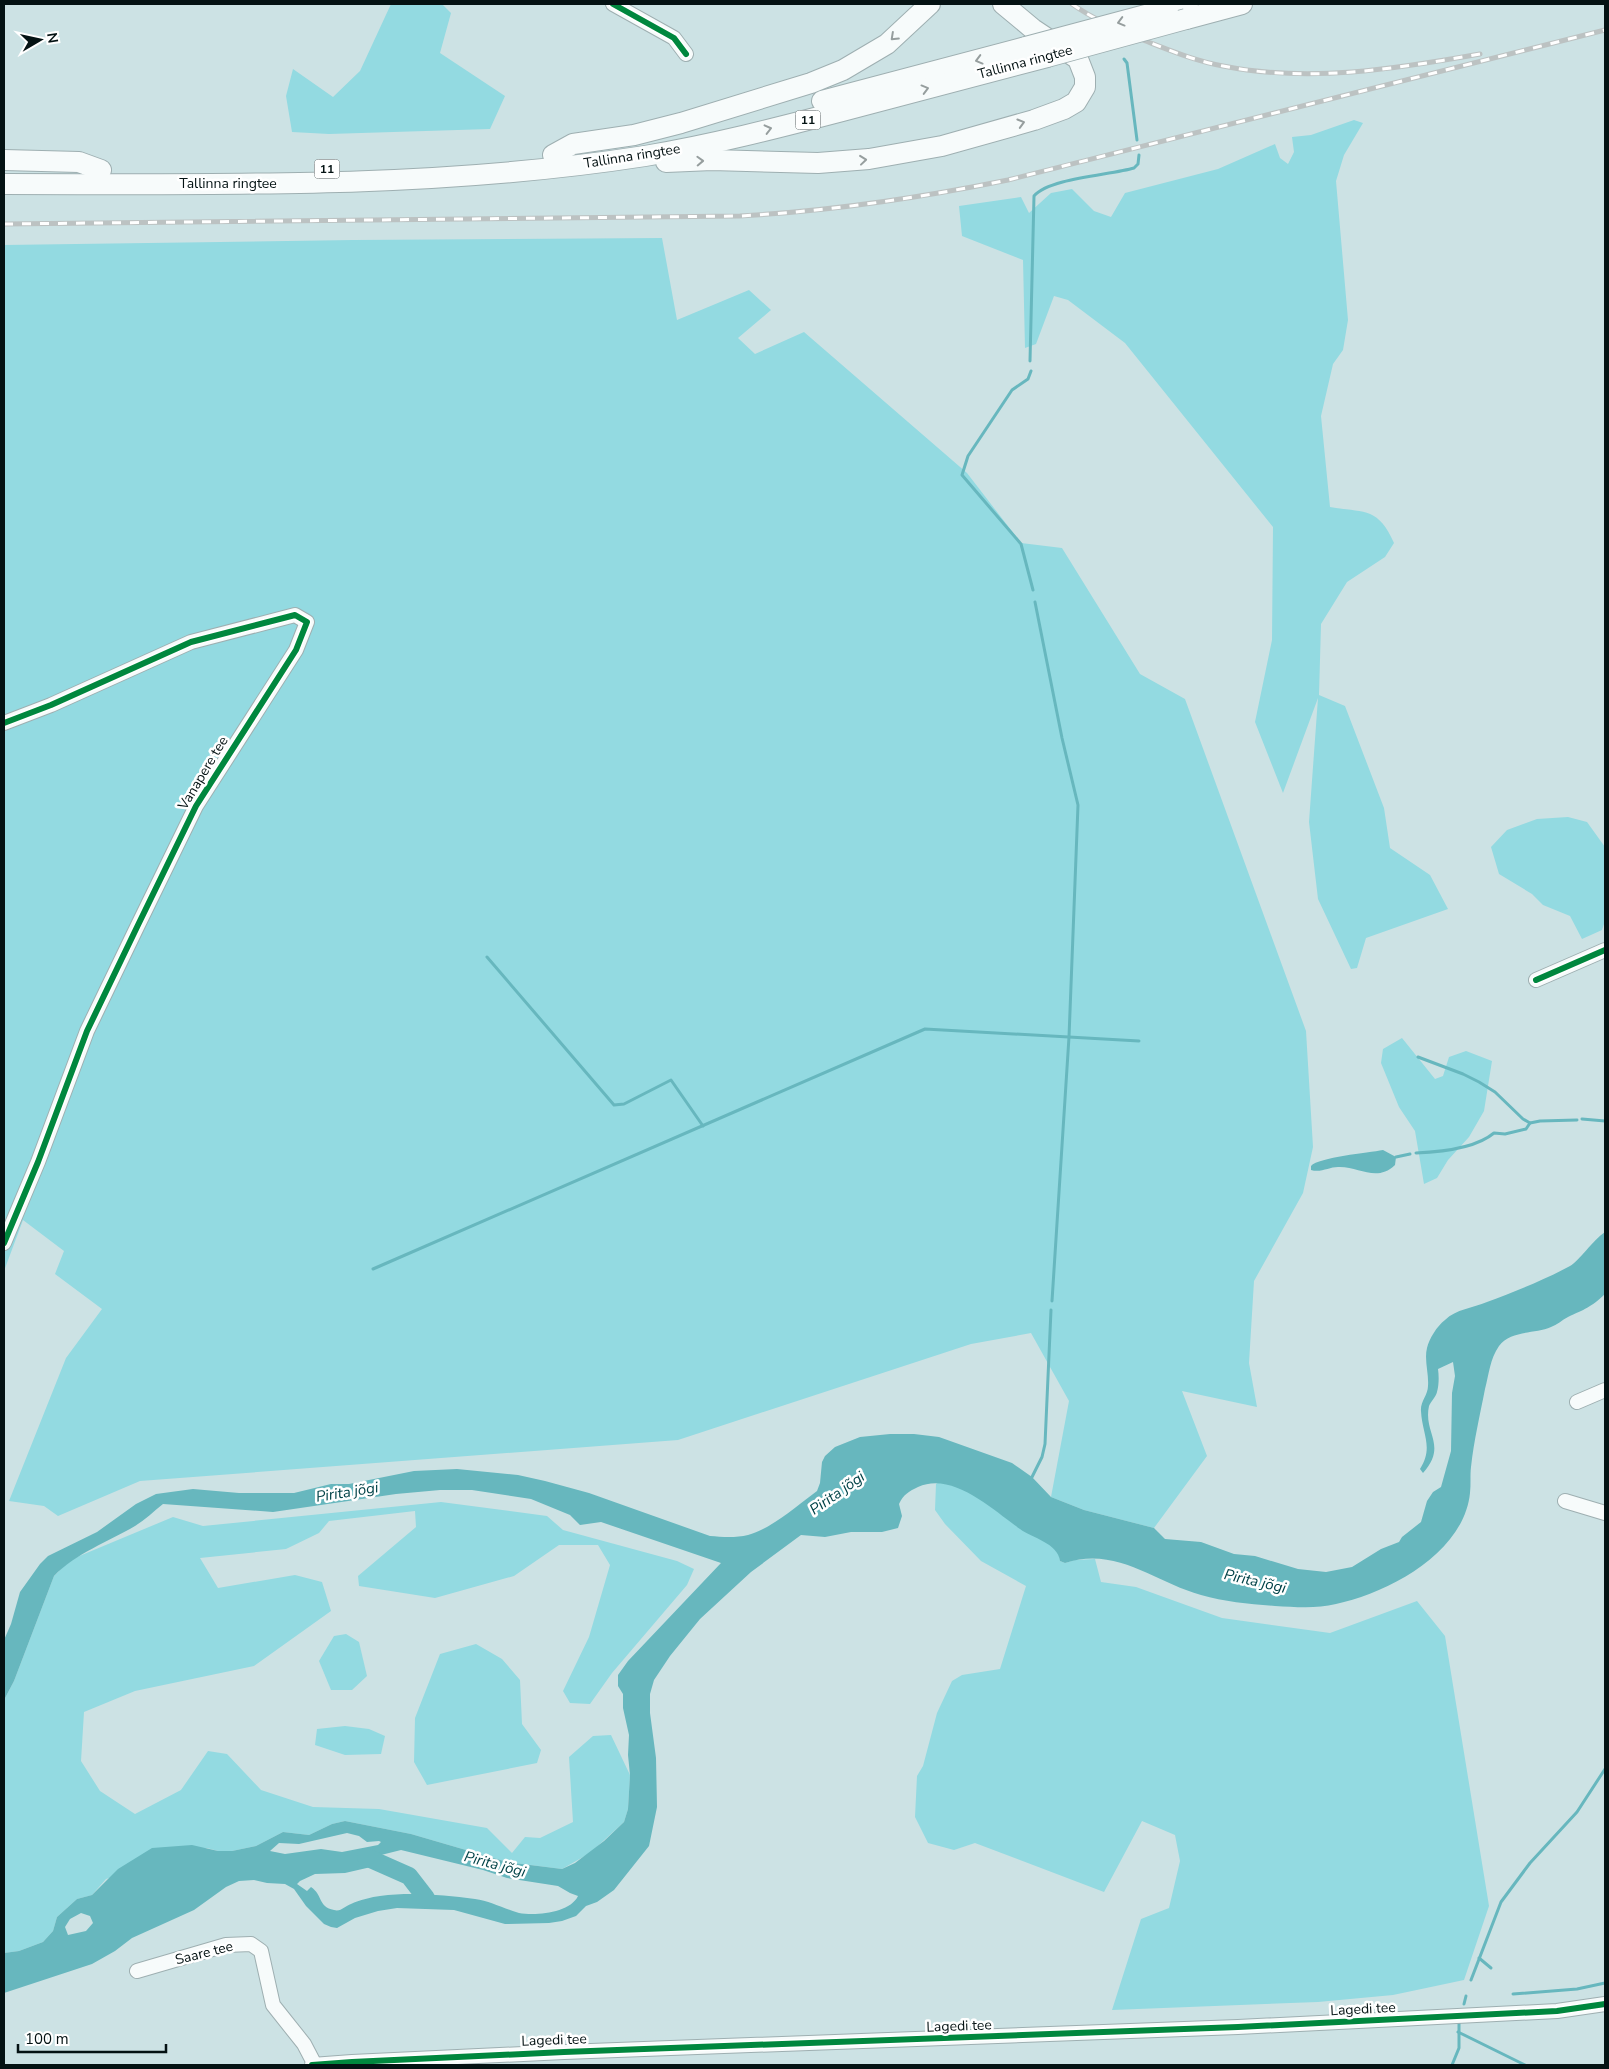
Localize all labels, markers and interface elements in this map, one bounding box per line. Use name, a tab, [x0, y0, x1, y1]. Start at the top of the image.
north arrow	[15, 15, 65, 65]
one-way arrow	[1117, 16, 1125, 26]
text: N	[42, 31, 63, 45]
one-way arrow	[891, 31, 900, 40]
street label: Tallinna ringtee	[976, 40, 1074, 84]
one-way arrow	[975, 54, 983, 64]
one-way arrow	[921, 84, 929, 94]
road number: 11	[796, 110, 820, 130]
one-way arrow	[1016, 119, 1024, 129]
one-way arrow	[763, 124, 772, 135]
street label: Tallinna ringtee	[582, 139, 682, 173]
one-way arrow	[697, 155, 705, 166]
one-way arrow	[859, 155, 867, 166]
road number: 11	[314, 160, 340, 178]
street label: Tallinna ringtee	[179, 174, 277, 193]
street label: Vanapere tee	[173, 733, 233, 814]
water label: Pirita jõgi	[805, 1466, 869, 1519]
water label: Pirita jõgi	[314, 1477, 380, 1507]
water label: Pirita jõgi	[1222, 1564, 1288, 1598]
water label: Pirita jõgi	[462, 1846, 529, 1882]
street label: Saare tee	[173, 1937, 235, 1969]
street label: Lagedi tee	[1330, 1998, 1396, 2020]
street label: Lagedi tee	[926, 2015, 992, 2037]
scale bar	[18, 2022, 165, 2054]
text: 100 m	[25, 2029, 69, 2049]
street label: Lagedi tee	[521, 2029, 587, 2051]

